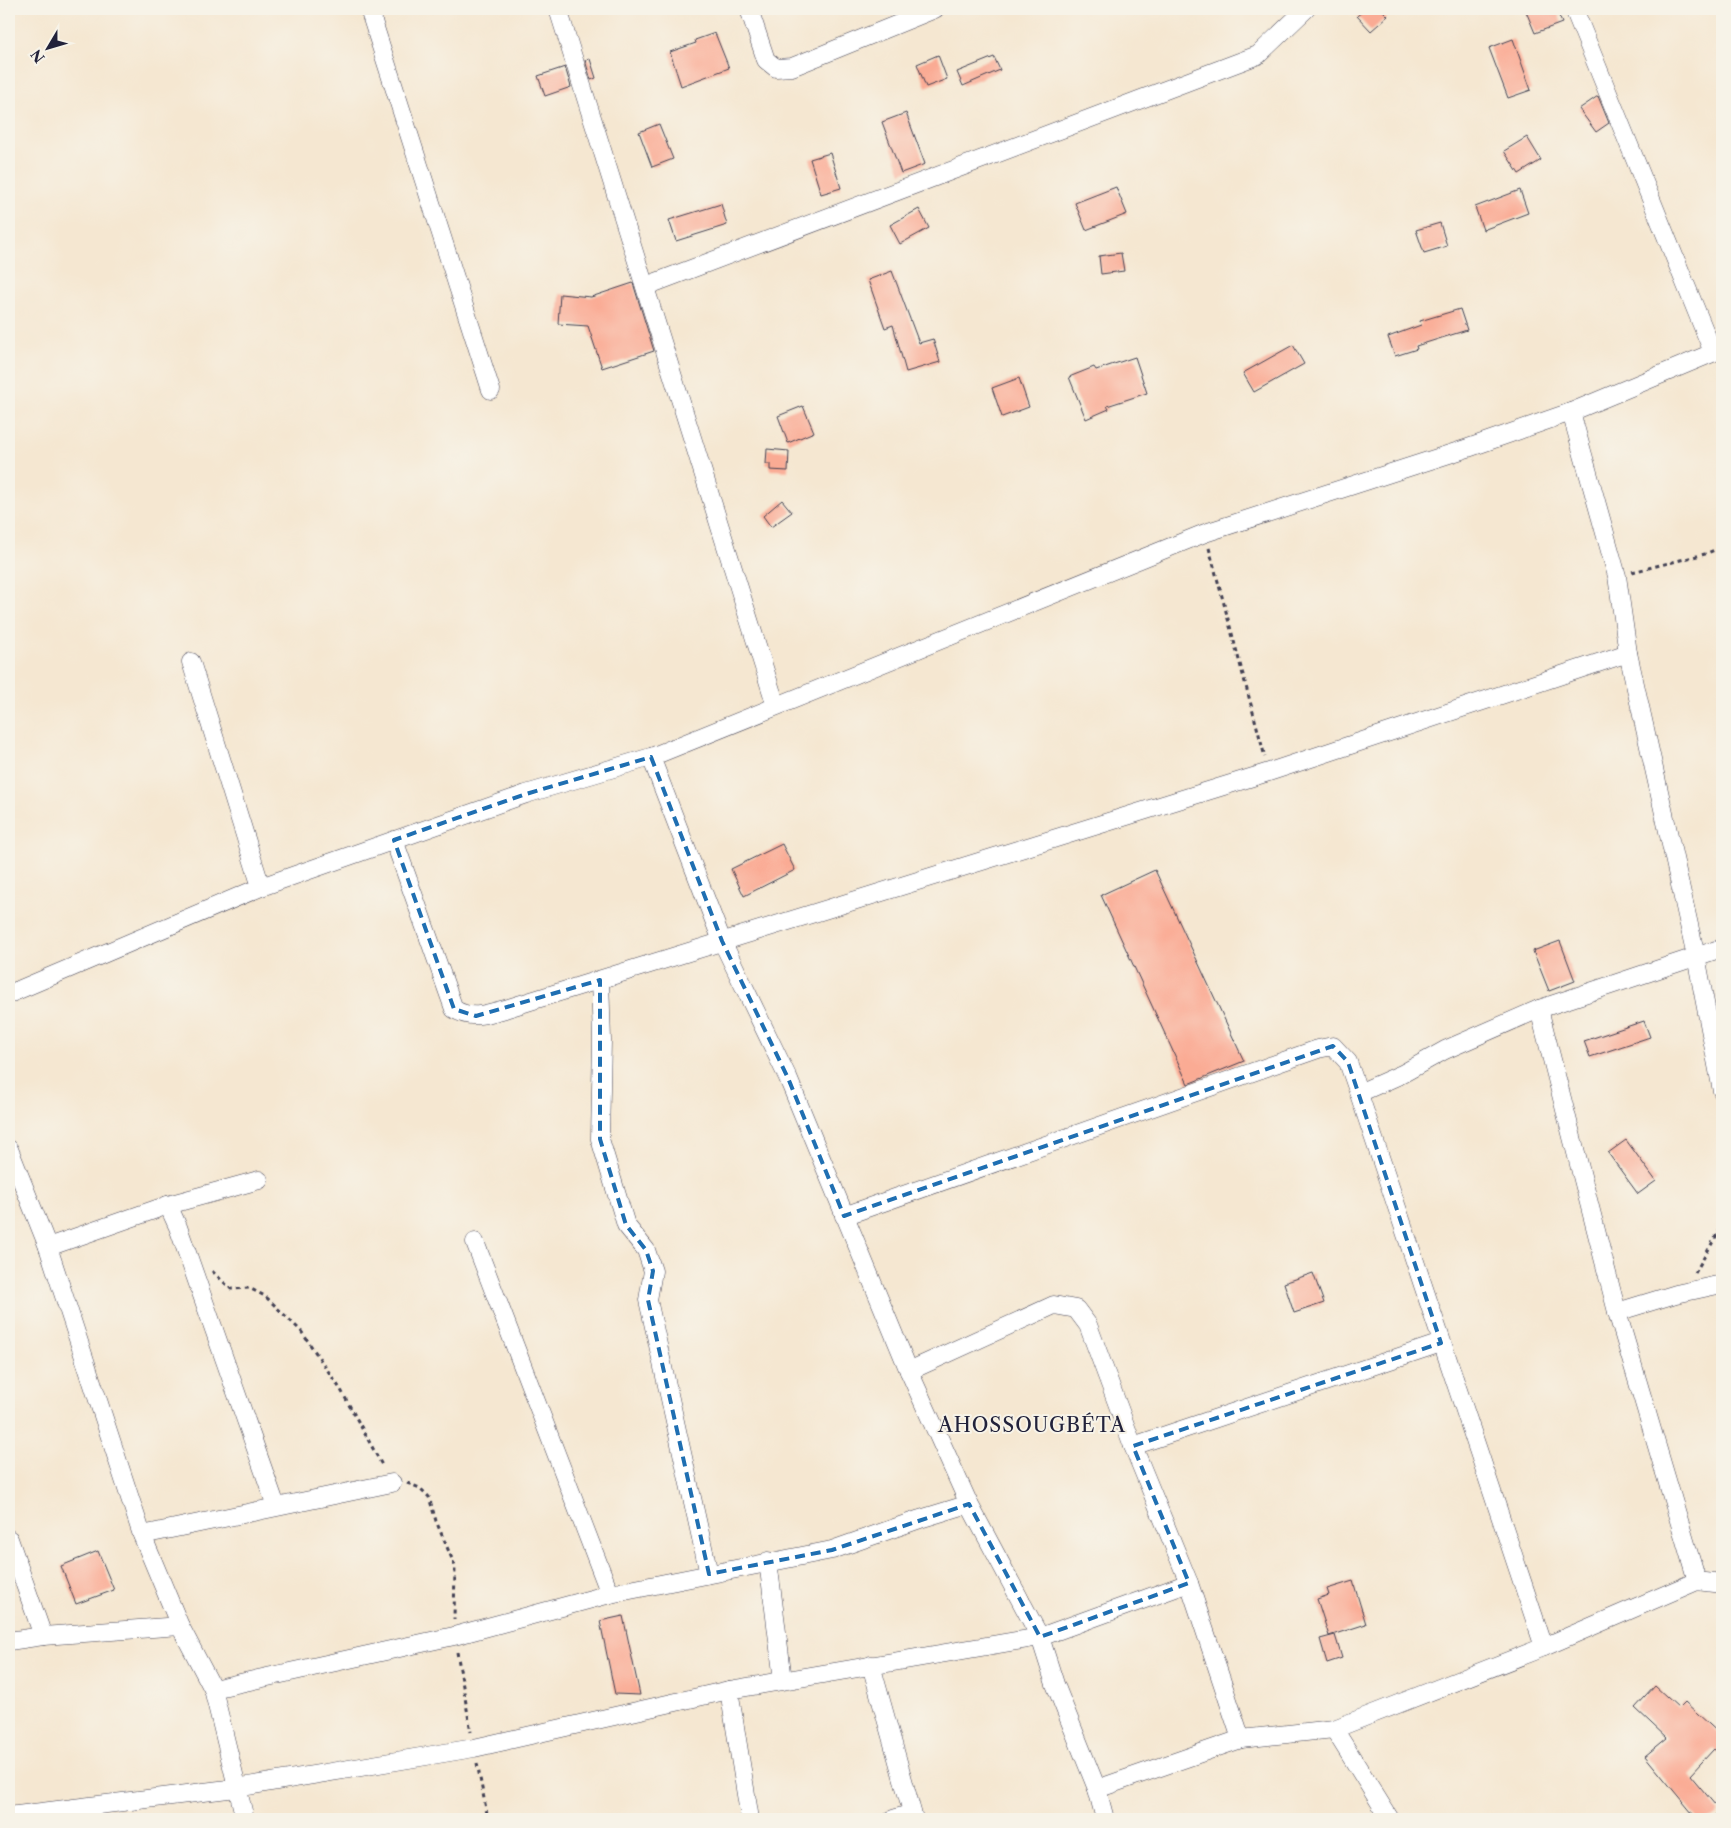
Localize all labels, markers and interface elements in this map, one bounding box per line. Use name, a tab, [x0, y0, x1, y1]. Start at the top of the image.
north arrow	[22, 22, 72, 72]
text: N	[27, 46, 49, 66]
district label: AHOSSOUGBÉTA	[937, 1412, 1126, 1437]

